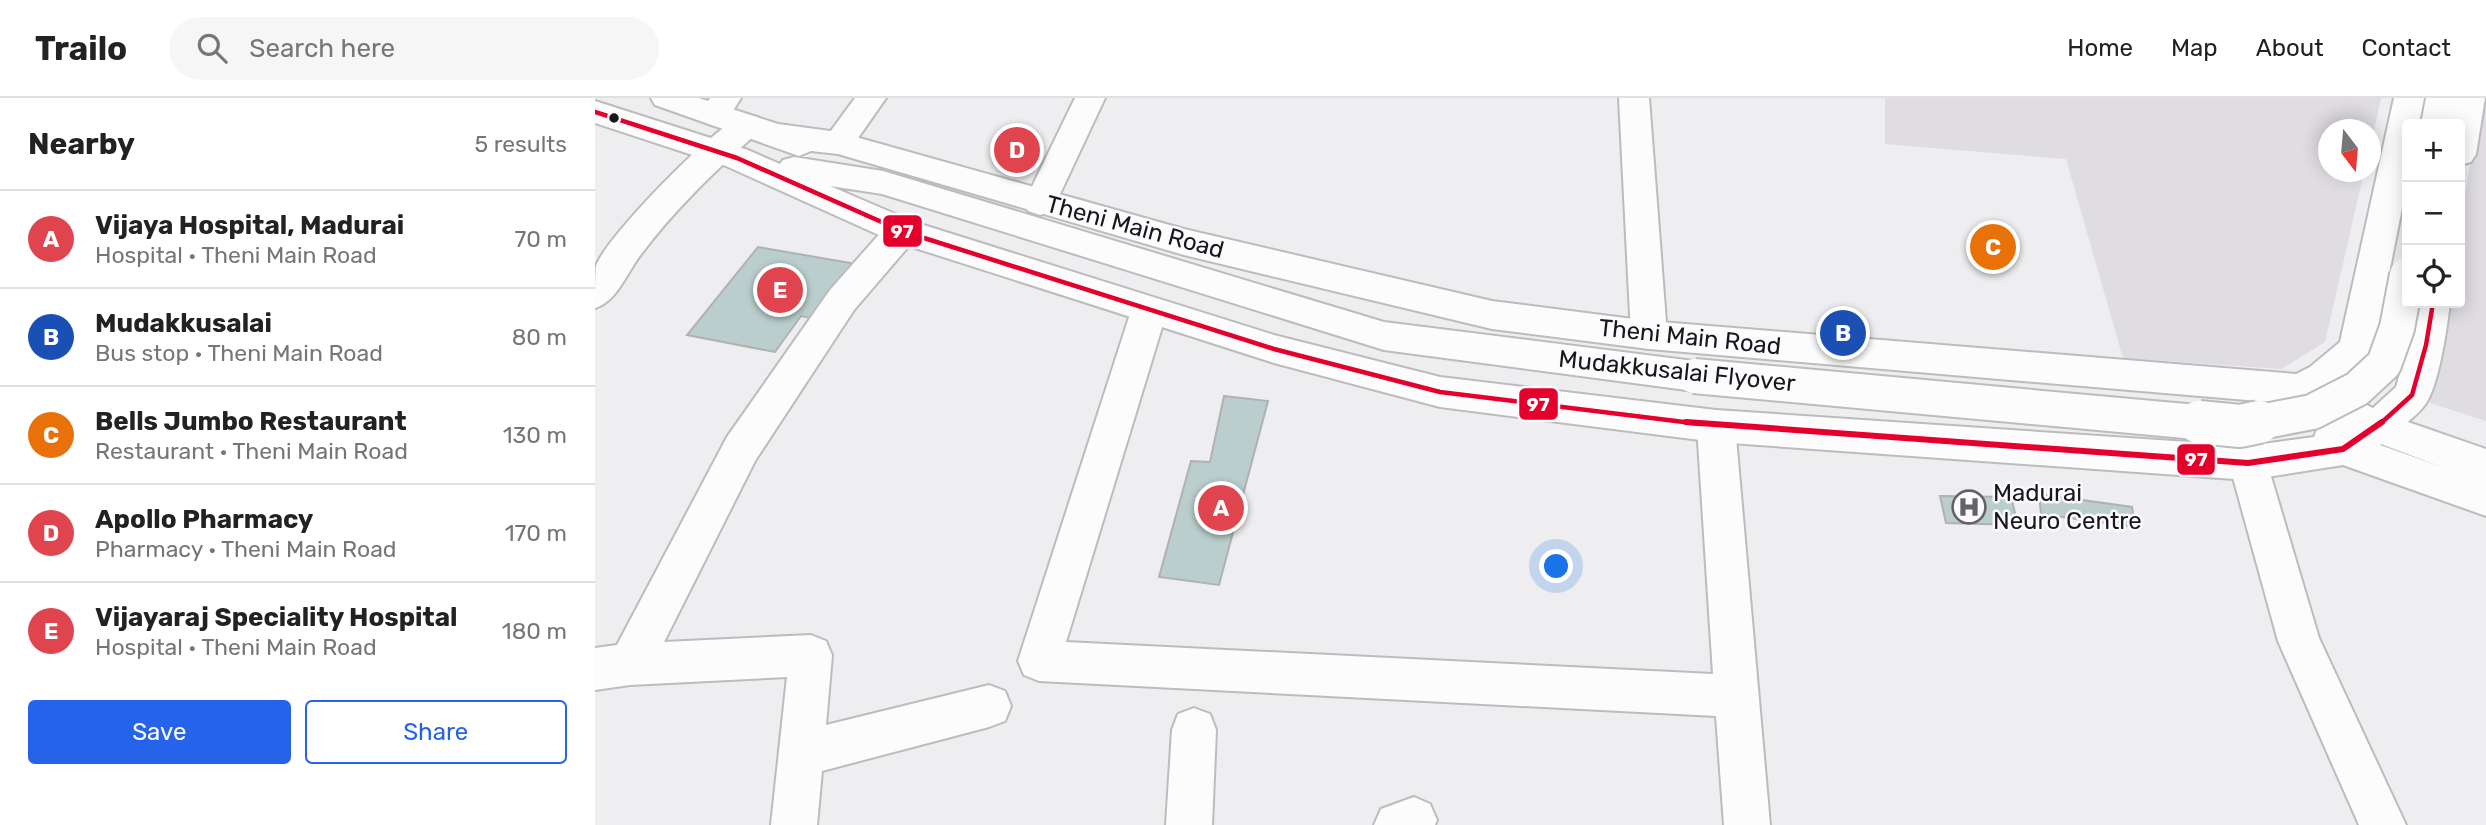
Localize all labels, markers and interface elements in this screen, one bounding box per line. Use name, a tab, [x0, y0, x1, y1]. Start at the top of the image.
search box	[169, 17, 659, 80]
text: Trailo	[35, 29, 127, 68]
icon: search	[193, 29, 231, 67]
text: Search here	[249, 33, 395, 64]
text: Home	[2067, 34, 2133, 62]
text: Map	[2171, 34, 2218, 62]
text: About	[2256, 34, 2324, 62]
text: Contact	[2362, 34, 2451, 62]
unlabelled marker	[607, 111, 621, 125]
north arrow	[2318, 119, 2381, 182]
map controls	[2402, 119, 2465, 308]
button: +	[2402, 119, 2465, 182]
pin: D	[994, 124, 1040, 176]
text: Nearby	[28, 126, 135, 162]
text: 5 results	[474, 130, 567, 158]
button: −	[2402, 182, 2465, 245]
street label: Theni Main Road	[1043, 190, 1227, 264]
text: Vijaya Hospital, Madurai	[95, 210, 404, 241]
line badge: 97	[882, 214, 923, 248]
text: 97	[890, 220, 914, 243]
pin: C	[1970, 221, 2016, 273]
text: A	[43, 225, 59, 253]
text: 70 m	[515, 225, 567, 253]
text: Hospital · Theni Main Road	[95, 241, 377, 269]
button: locate	[2402, 245, 2465, 308]
pin: E	[757, 264, 803, 316]
pin: B	[1820, 307, 1866, 359]
text: Mudakkusalai	[95, 308, 272, 339]
street label: Theni Main Road	[1597, 314, 1783, 360]
text: B	[43, 323, 59, 351]
text: 80 m	[512, 323, 567, 351]
text: Bus stop · Theni Main Road	[95, 339, 383, 367]
street label: Mudakkusalai Flyover	[1557, 345, 1797, 397]
line badge: 97	[1518, 387, 1559, 421]
text: 97	[1526, 393, 1550, 416]
text: Bells Jumbo Restaurant	[95, 406, 407, 437]
text: C	[43, 421, 59, 449]
text: 130 m	[503, 421, 567, 449]
text: Restaurant · Theni Main Road	[95, 437, 408, 465]
line badge: 97	[2176, 443, 2216, 476]
text: 97	[2184, 448, 2208, 471]
place label: Madurai Neuro Centre	[1993, 479, 2142, 535]
pin: A	[1198, 482, 1244, 534]
hospital icon: Madurai Neuro Centre	[1950, 488, 1988, 526]
text: Apollo Pharmacy	[95, 504, 313, 535]
text: D	[43, 519, 59, 547]
text: 170 m	[505, 519, 567, 547]
text: Pharmacy · Theni Main Road	[95, 535, 397, 563]
your location	[1539, 549, 1573, 583]
text: Vijayaraj Speciality Hospital	[95, 602, 457, 633]
text: E	[44, 617, 58, 645]
text: 180 m	[502, 617, 567, 645]
text: Hospital · Theni Main Road	[95, 633, 377, 661]
button: Save	[28, 700, 291, 764]
button: Share	[305, 700, 567, 764]

